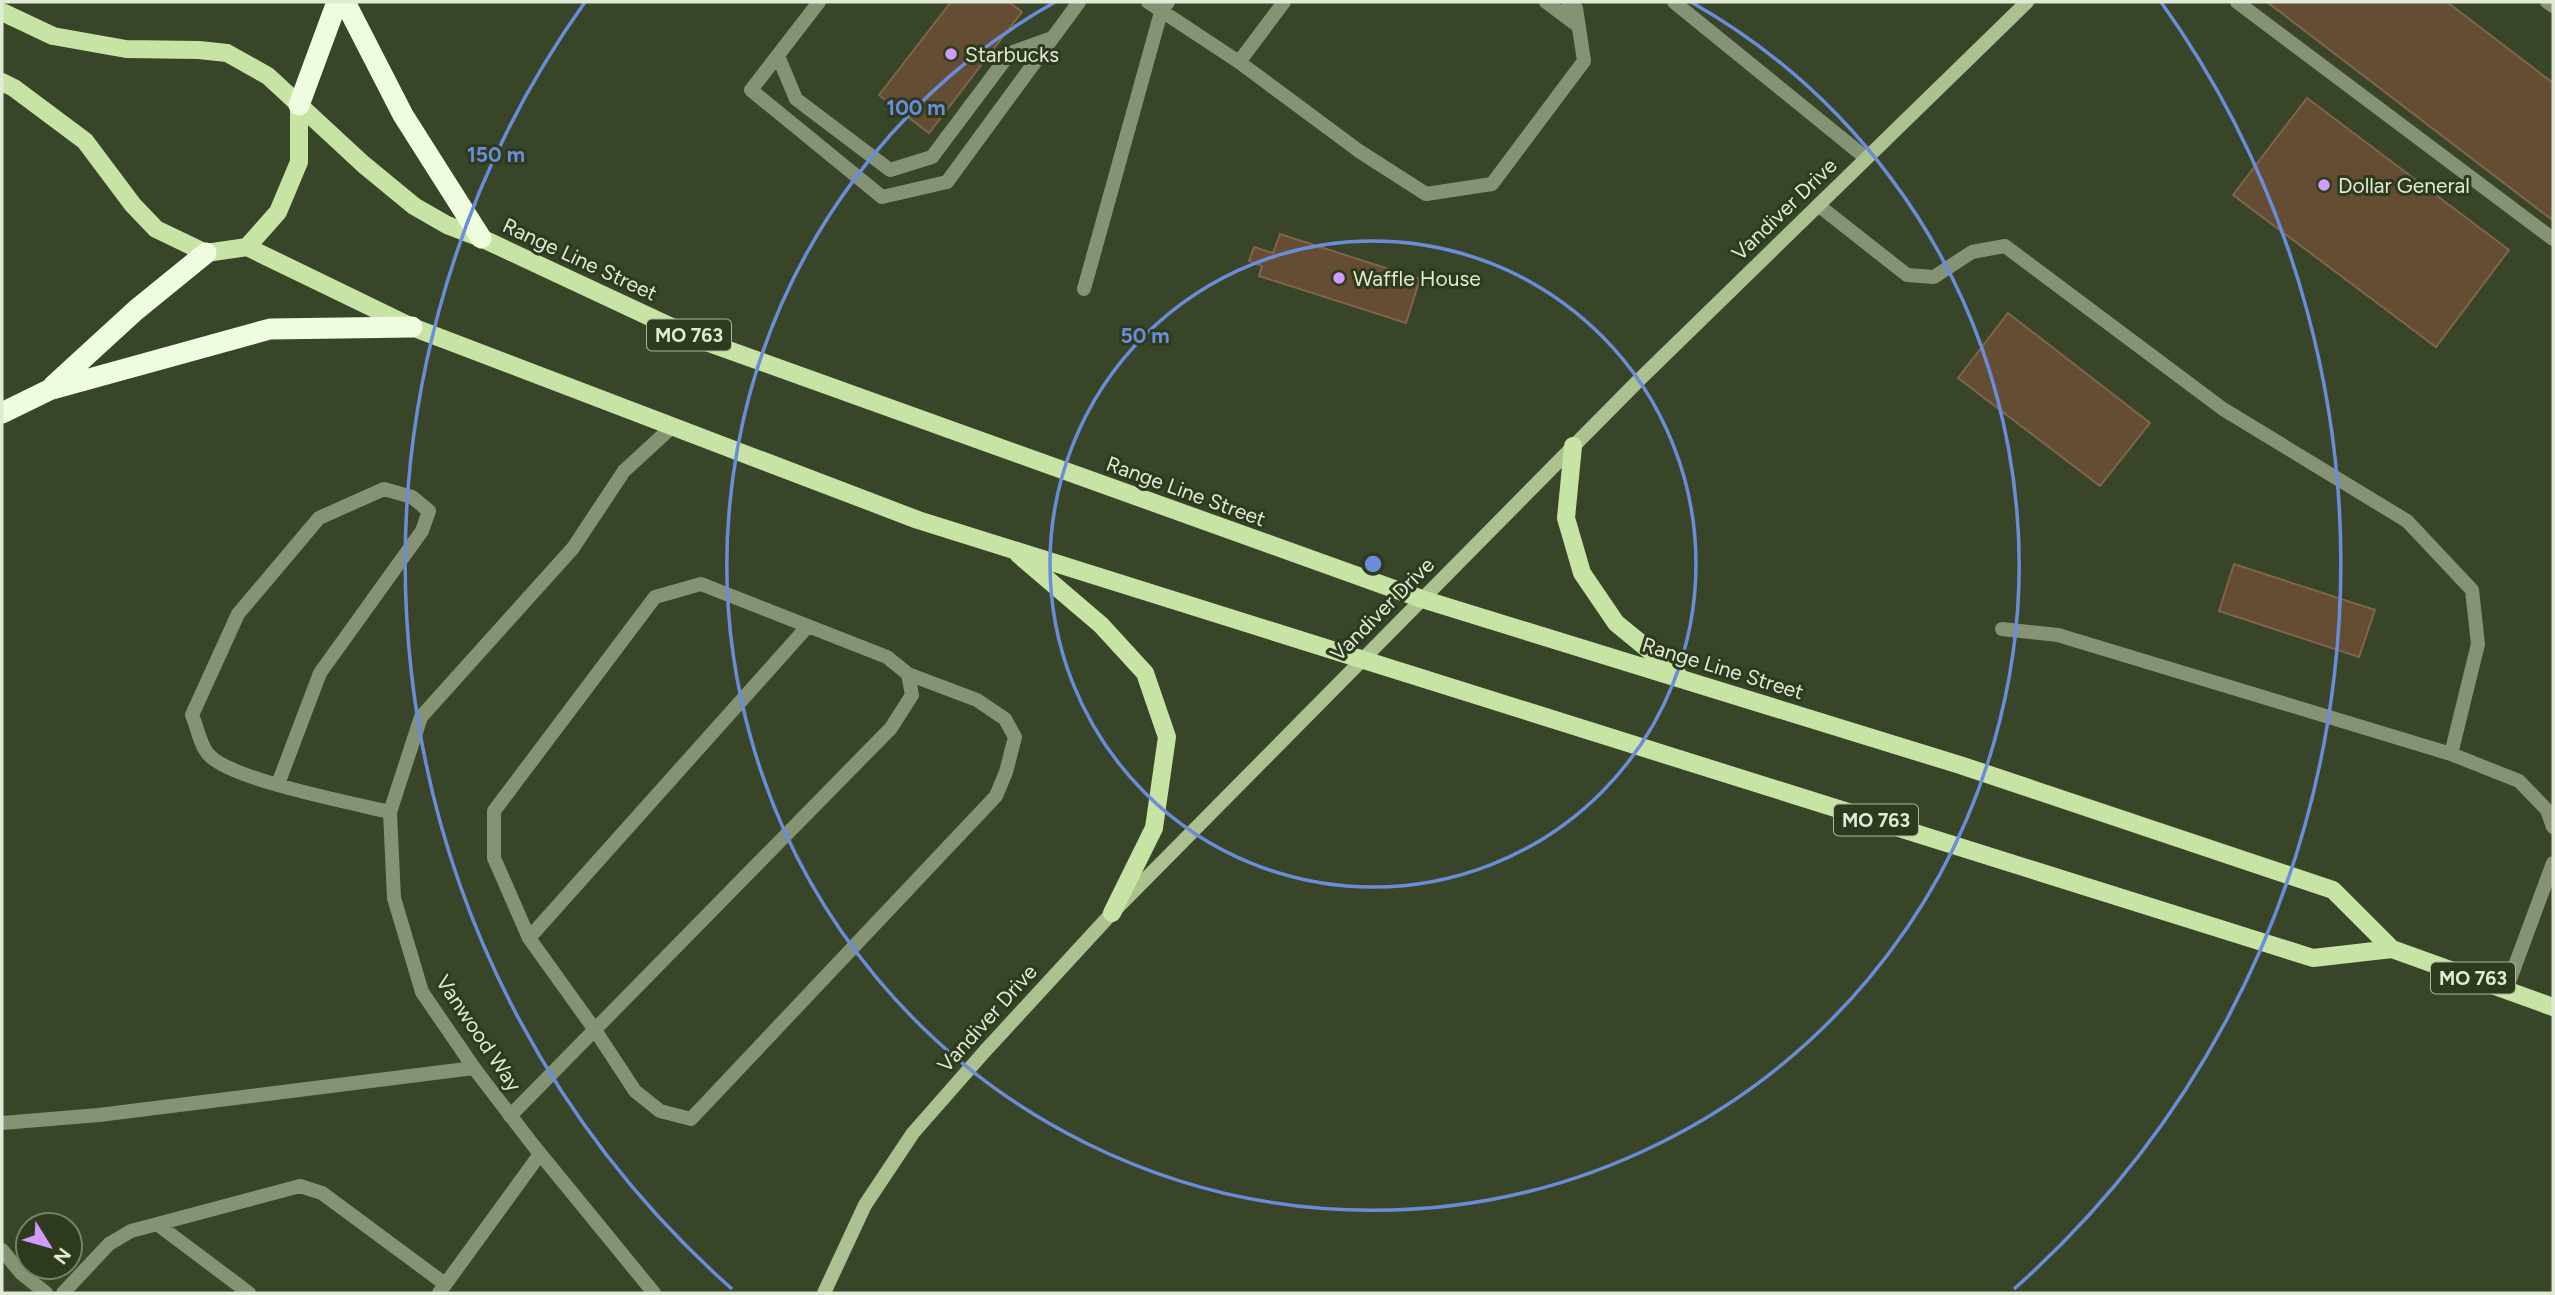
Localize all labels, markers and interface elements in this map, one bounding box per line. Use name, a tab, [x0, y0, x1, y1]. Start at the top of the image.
place label: Starbucks	[965, 42, 1059, 67]
marker: Starbucks	[943, 46, 959, 62]
text: 100 m	[886, 95, 946, 120]
text: 150 m	[467, 142, 525, 167]
street label: Vandiver Drive	[1726, 153, 1842, 265]
place label: Dollar General	[2338, 173, 2470, 198]
marker: Dollar General	[2316, 177, 2332, 193]
street label: Range Line Street	[499, 212, 661, 306]
place label: Waffle House	[1353, 266, 1481, 291]
marker: Waffle House	[1331, 270, 1347, 286]
road number: MO 763	[647, 320, 731, 350]
text: 50 m	[1120, 323, 1170, 348]
street label: Range Line Street	[1103, 451, 1269, 531]
street label: Vandiver Drive	[1325, 552, 1439, 666]
centre of rings	[1361, 552, 1385, 576]
street label: Range Line Street	[1639, 632, 1807, 704]
road number: MO 763	[1834, 804, 1918, 835]
street label: Vandiver Drive	[932, 959, 1042, 1077]
road number: MO 763	[2431, 962, 2515, 994]
street label: Vanwood Way	[431, 970, 527, 1096]
north arrow	[14, 1211, 84, 1281]
text: N	[49, 1243, 76, 1269]

